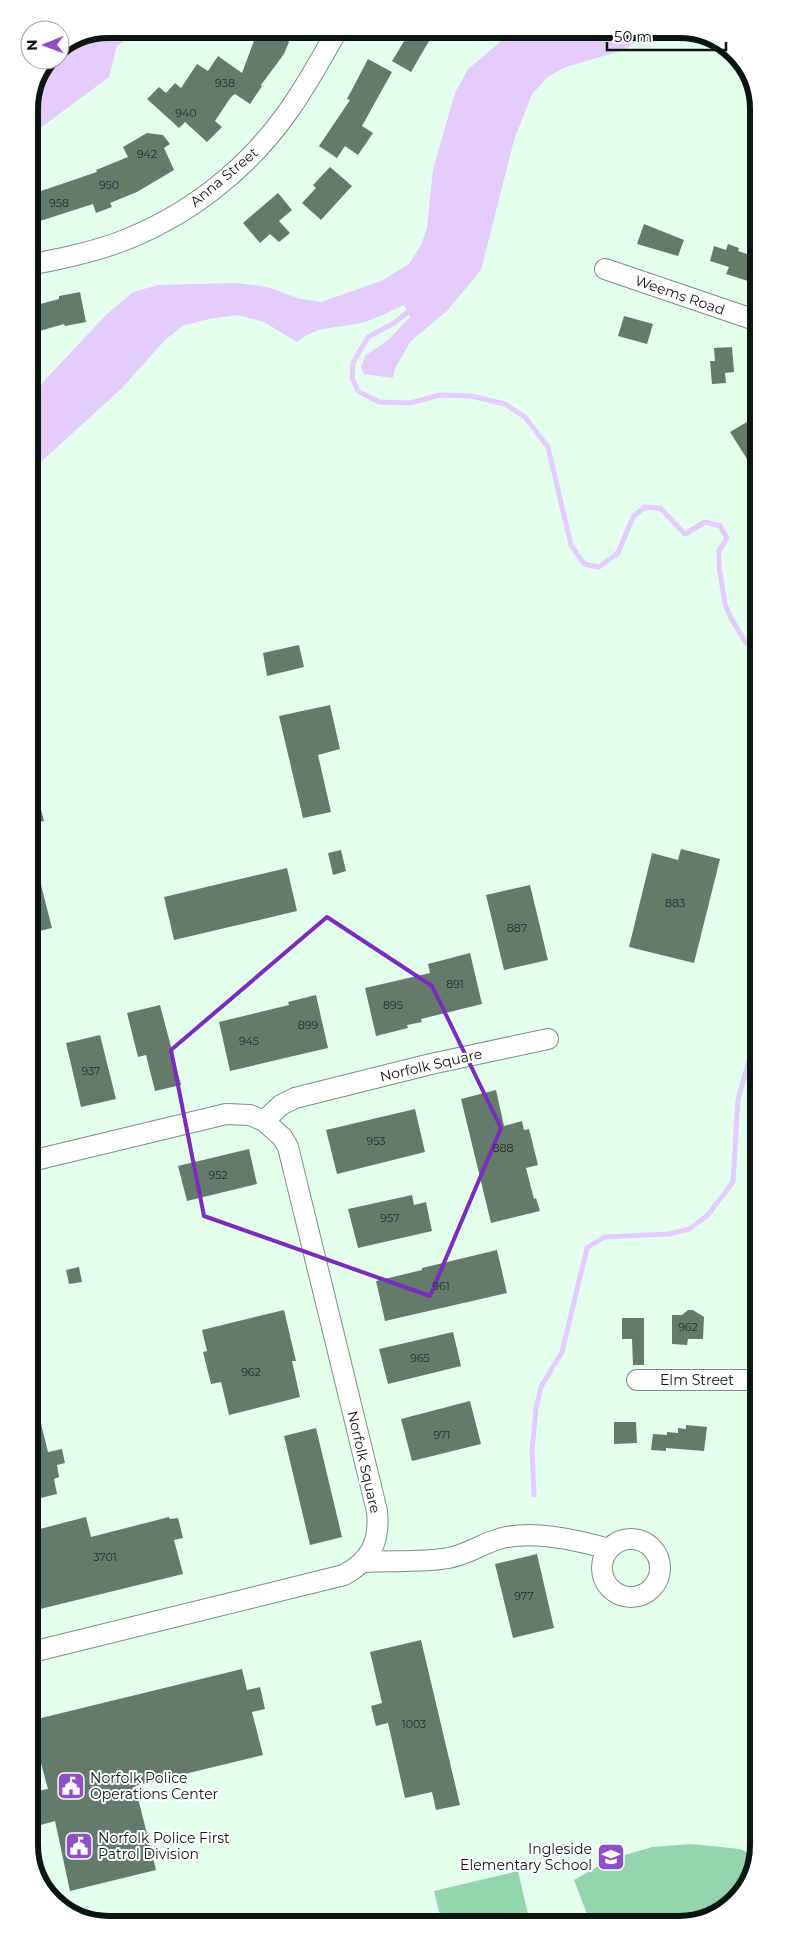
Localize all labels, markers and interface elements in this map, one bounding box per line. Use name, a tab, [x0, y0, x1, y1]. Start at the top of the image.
north arrow	[20, 20, 70, 70]
scale bar	[607, 20, 726, 52]
text: 50 m	[614, 27, 652, 46]
text: N	[23, 39, 41, 51]
house number: 938	[215, 76, 235, 90]
house number: 940	[175, 106, 197, 120]
street label: Anna Street	[186, 143, 262, 211]
house number: 942	[137, 147, 157, 161]
house number: 950	[99, 178, 119, 192]
house number: 958	[49, 196, 69, 210]
street label: Weems Road	[633, 271, 727, 319]
house number: 883	[665, 896, 685, 910]
house number: 887	[507, 921, 527, 935]
house number: 891	[446, 977, 464, 991]
house number: 895	[383, 998, 403, 1012]
house number: 899	[298, 1018, 319, 1032]
house number: 945	[239, 1034, 259, 1048]
street label: Norfolk Square	[378, 1044, 484, 1086]
house number: 937	[81, 1064, 101, 1078]
house number: 953	[366, 1134, 386, 1148]
house number: 888	[492, 1141, 514, 1155]
house number: 952	[208, 1168, 228, 1182]
house number: 957	[380, 1211, 400, 1225]
house number: 961	[432, 1279, 450, 1293]
house number: 962	[678, 1320, 698, 1334]
house number: 965	[410, 1351, 430, 1365]
house number: 962	[241, 1365, 261, 1379]
street label: Elm Street	[660, 1371, 734, 1389]
street label: Norfolk Square	[343, 1409, 385, 1515]
house number: 971	[433, 1428, 451, 1442]
house number: 3701	[93, 1550, 117, 1564]
house number: 977	[514, 1589, 534, 1603]
house number: 1003	[402, 1717, 426, 1731]
place label: Norfolk Police Operations Center	[90, 1769, 219, 1803]
public building icon: Norfolk Police Operations Center	[56, 1771, 86, 1801]
place label: Norfolk Police First Patrol Division	[98, 1829, 230, 1863]
public building icon: Norfolk Police First Patrol Division	[64, 1831, 94, 1861]
place label: Ingleside Elementary School	[460, 1840, 592, 1874]
school or university icon: Ingleside Elementary School	[596, 1842, 626, 1872]

